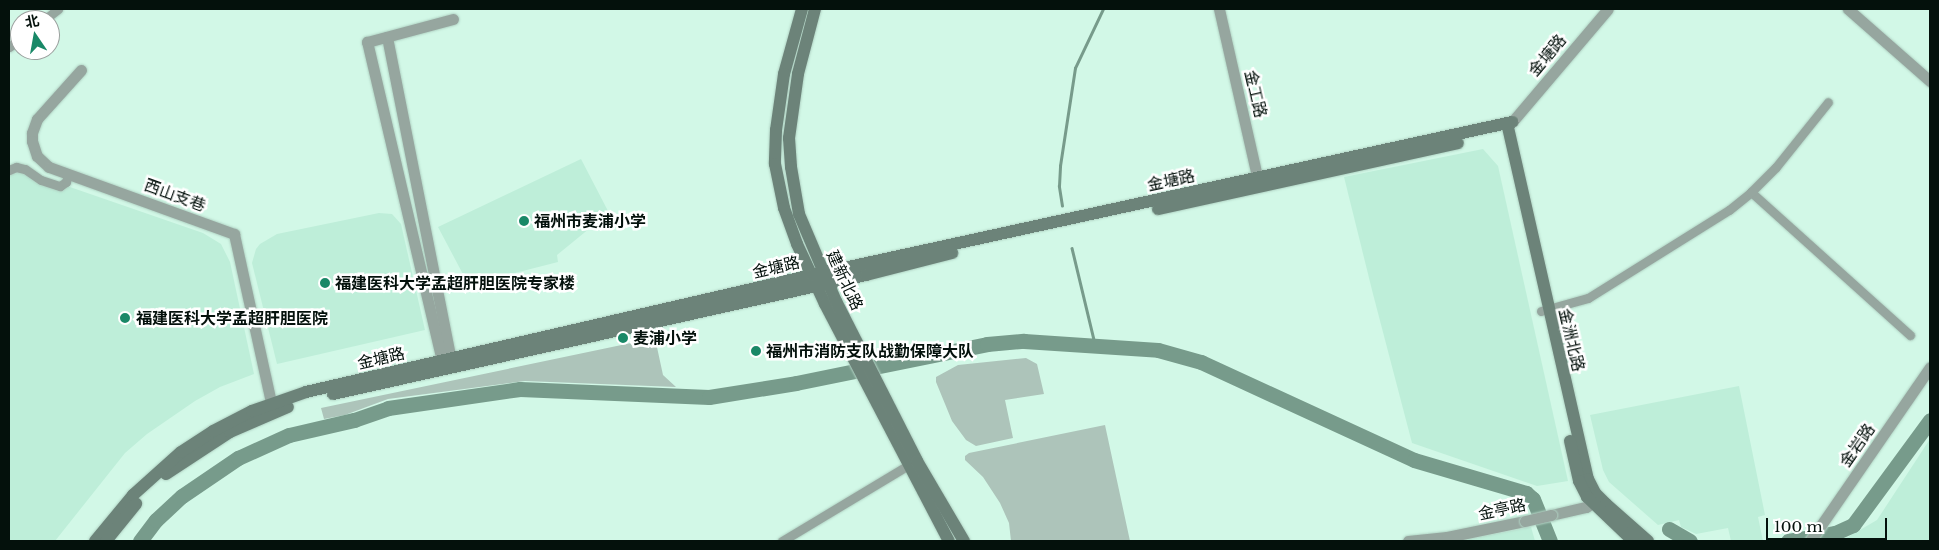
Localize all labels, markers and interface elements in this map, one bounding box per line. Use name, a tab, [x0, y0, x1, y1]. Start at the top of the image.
north arrow	[10, 10, 60, 60]
text: 北	[23, 11, 41, 32]
street label: 金塘路	[1524, 30, 1570, 80]
street label: 金工路	[1241, 68, 1271, 120]
street label: 金塘路	[1146, 166, 1196, 194]
street label: 西山支巷	[142, 175, 208, 215]
place label: 福州市麦浦小学	[534, 211, 646, 231]
marker: 福州市麦浦小学	[518, 215, 530, 227]
street label: 建新北路	[823, 247, 867, 313]
street label: 金塘路	[750, 252, 802, 282]
place label: 福建医科大学孟超肝胆医院专家楼	[335, 273, 575, 293]
marker: 福建医科大学孟超肝胆医院专家楼	[319, 277, 331, 289]
street label: 金洲北路	[1555, 307, 1589, 373]
place label: 福建医科大学孟超肝胆医院	[136, 308, 328, 328]
marker: 福建医科大学孟超肝胆医院	[118, 311, 132, 325]
place label: 麦浦小学	[633, 328, 697, 348]
marker: 麦浦小学	[617, 332, 629, 344]
place label: 福州市消防支队战勤保障大队	[766, 341, 974, 361]
street label: 金塘路	[355, 343, 407, 373]
marker: 福州市消防支队战勤保障大队	[750, 345, 762, 357]
street label: 金岩路	[1835, 420, 1879, 470]
street label: 金亭路	[1477, 495, 1527, 523]
scale bar	[1769, 508, 1890, 540]
text: 100 m	[1774, 517, 1823, 536]

